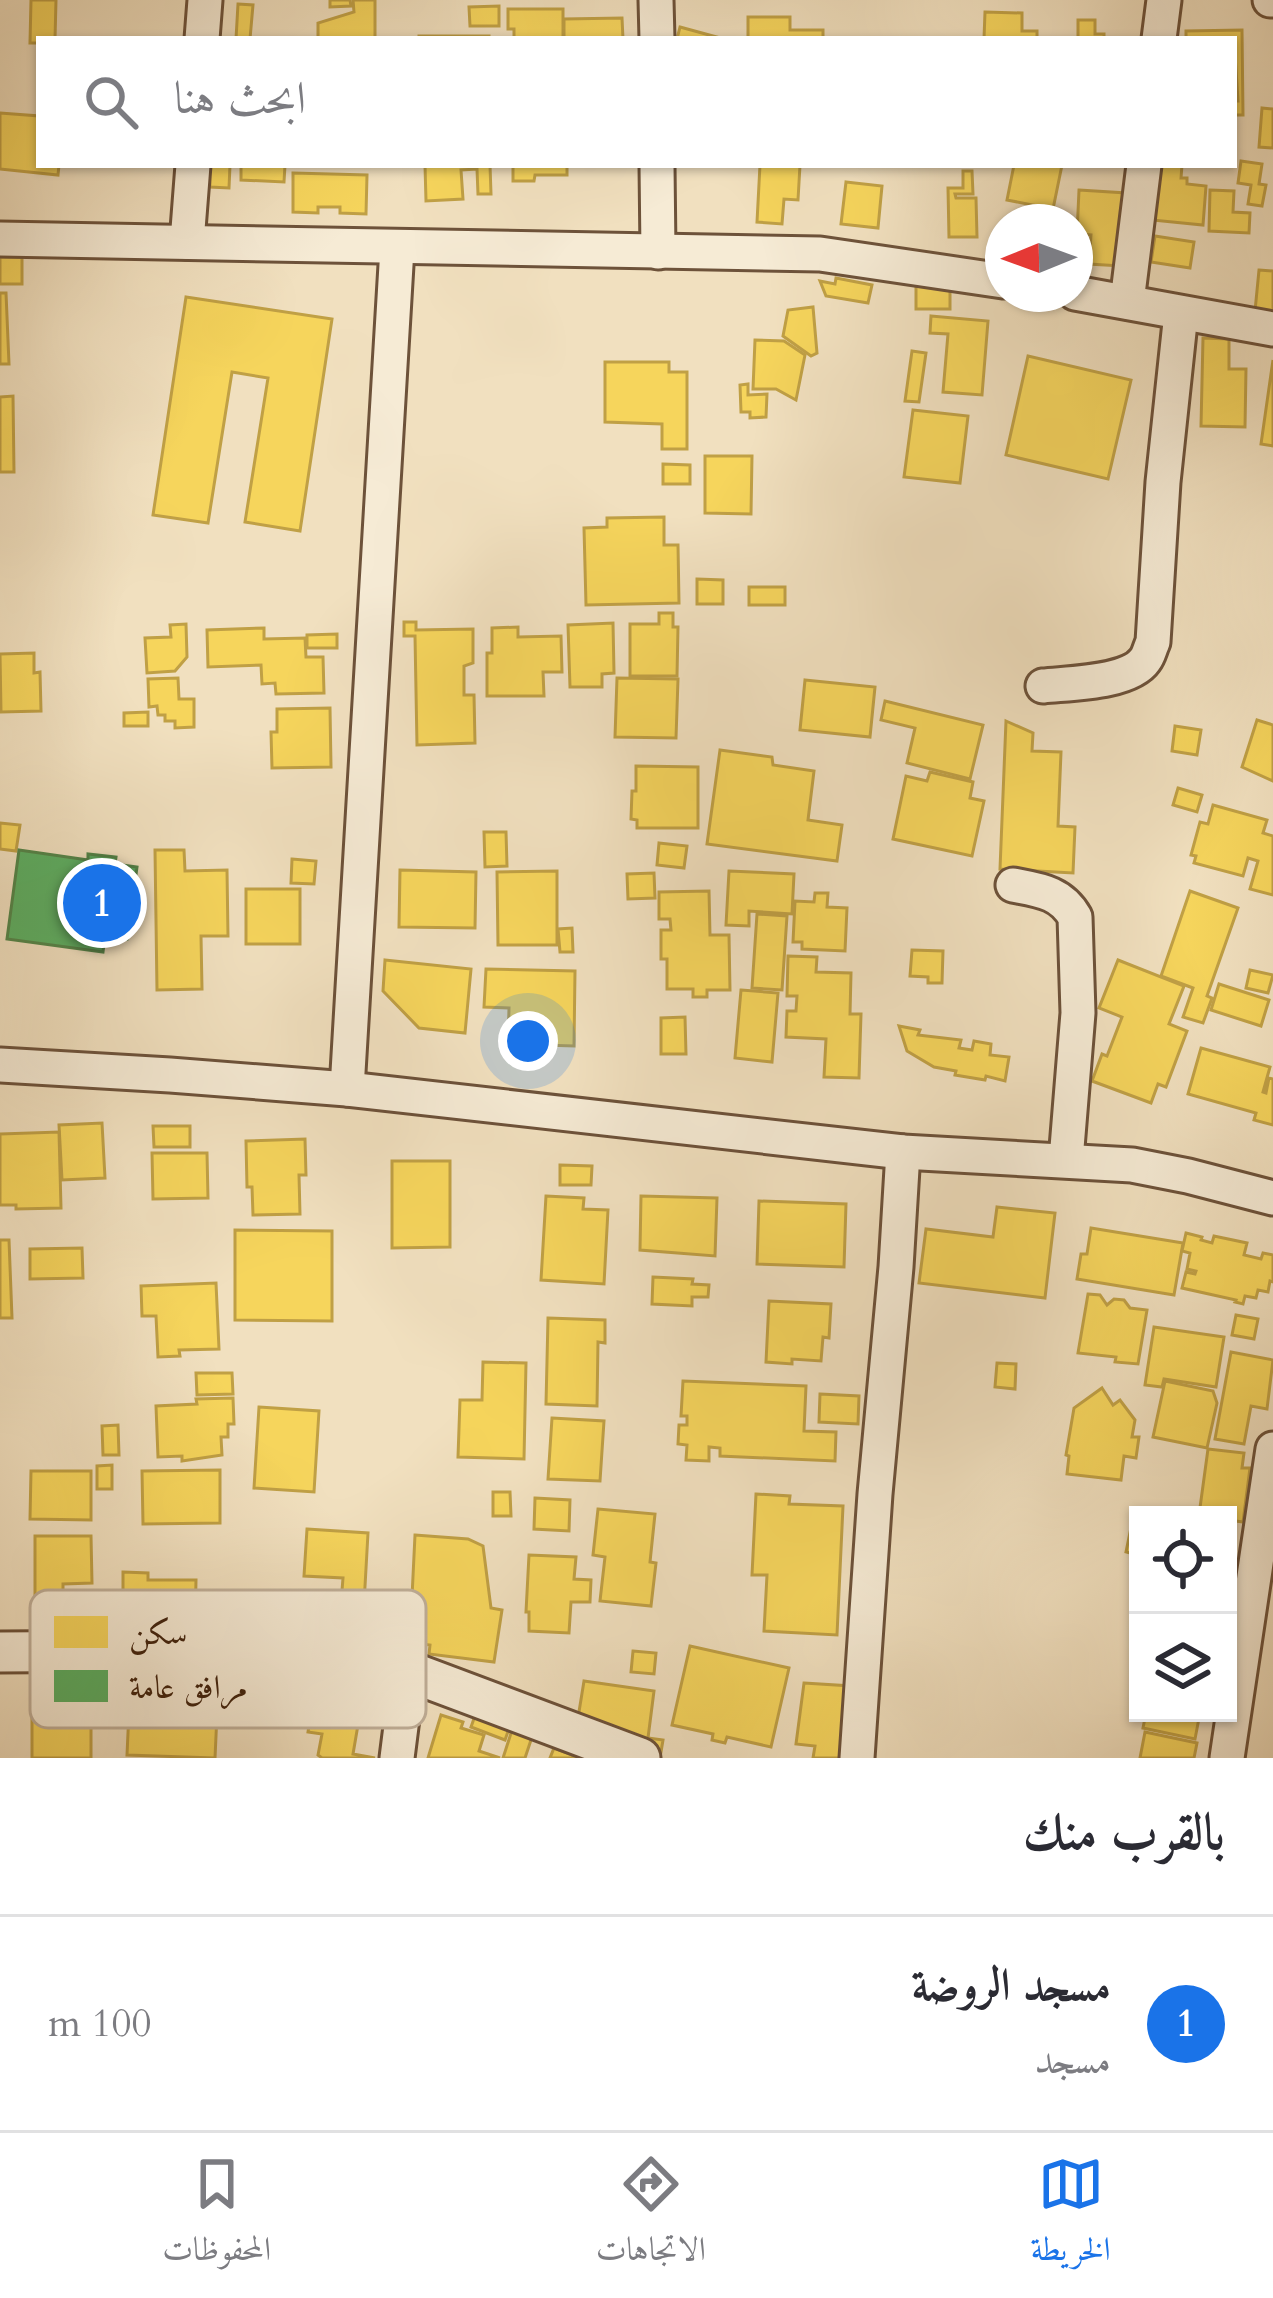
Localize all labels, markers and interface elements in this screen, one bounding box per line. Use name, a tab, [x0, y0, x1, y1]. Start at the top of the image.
search box	[36, 36, 1237, 168]
text: ابحث هنا	[174, 68, 306, 129]
icon: search	[78, 69, 144, 135]
north arrow	[985, 204, 1093, 312]
pin: 1	[63, 858, 141, 948]
your location	[498, 1011, 558, 1071]
map controls	[1129, 1506, 1237, 1722]
button: locate	[1129, 1506, 1237, 1614]
legend	[30, 1590, 426, 1728]
text: سكن	[129, 1611, 187, 1656]
button: layers	[1129, 1614, 1237, 1722]
text: مرافق عامة	[129, 1665, 248, 1710]
text: بالقرب منك	[1023, 1798, 1225, 1868]
text: مسجد الروضة	[912, 1955, 1111, 2016]
text: 100 m	[48, 1997, 151, 2050]
text: 1	[1176, 1997, 1196, 2050]
text: مسجد	[1034, 2034, 1111, 2087]
tab: المحفوظات	[162, 2151, 271, 2281]
tab: الاتجاهات	[596, 2151, 706, 2281]
tab: الخريطة	[1030, 2151, 1111, 2281]

